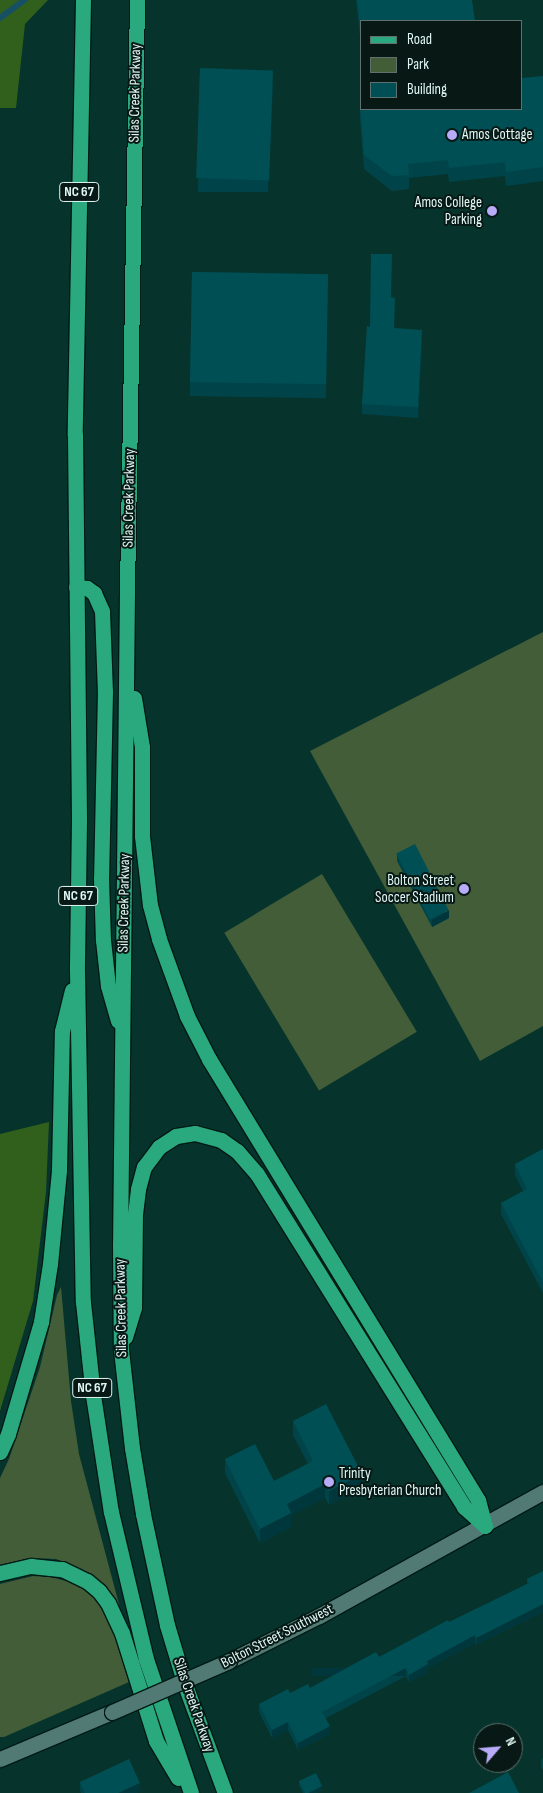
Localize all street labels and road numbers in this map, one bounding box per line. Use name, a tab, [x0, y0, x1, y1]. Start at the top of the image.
street label: Silas Creek Parkway	[125, 44, 145, 142]
road number: NC 67	[59, 180, 99, 203]
street label: Silas Creek Parkway	[119, 449, 139, 547]
street label: Silas Creek Parkway	[114, 854, 134, 952]
road number: NC 67	[58, 884, 98, 908]
street label: Silas Creek Parkway	[111, 1259, 131, 1357]
road number: NC 67	[72, 1376, 112, 1400]
street label: Bolton Street Southwest	[218, 1600, 336, 1672]
street label: Silas Creek Parkway	[169, 1655, 219, 1755]

